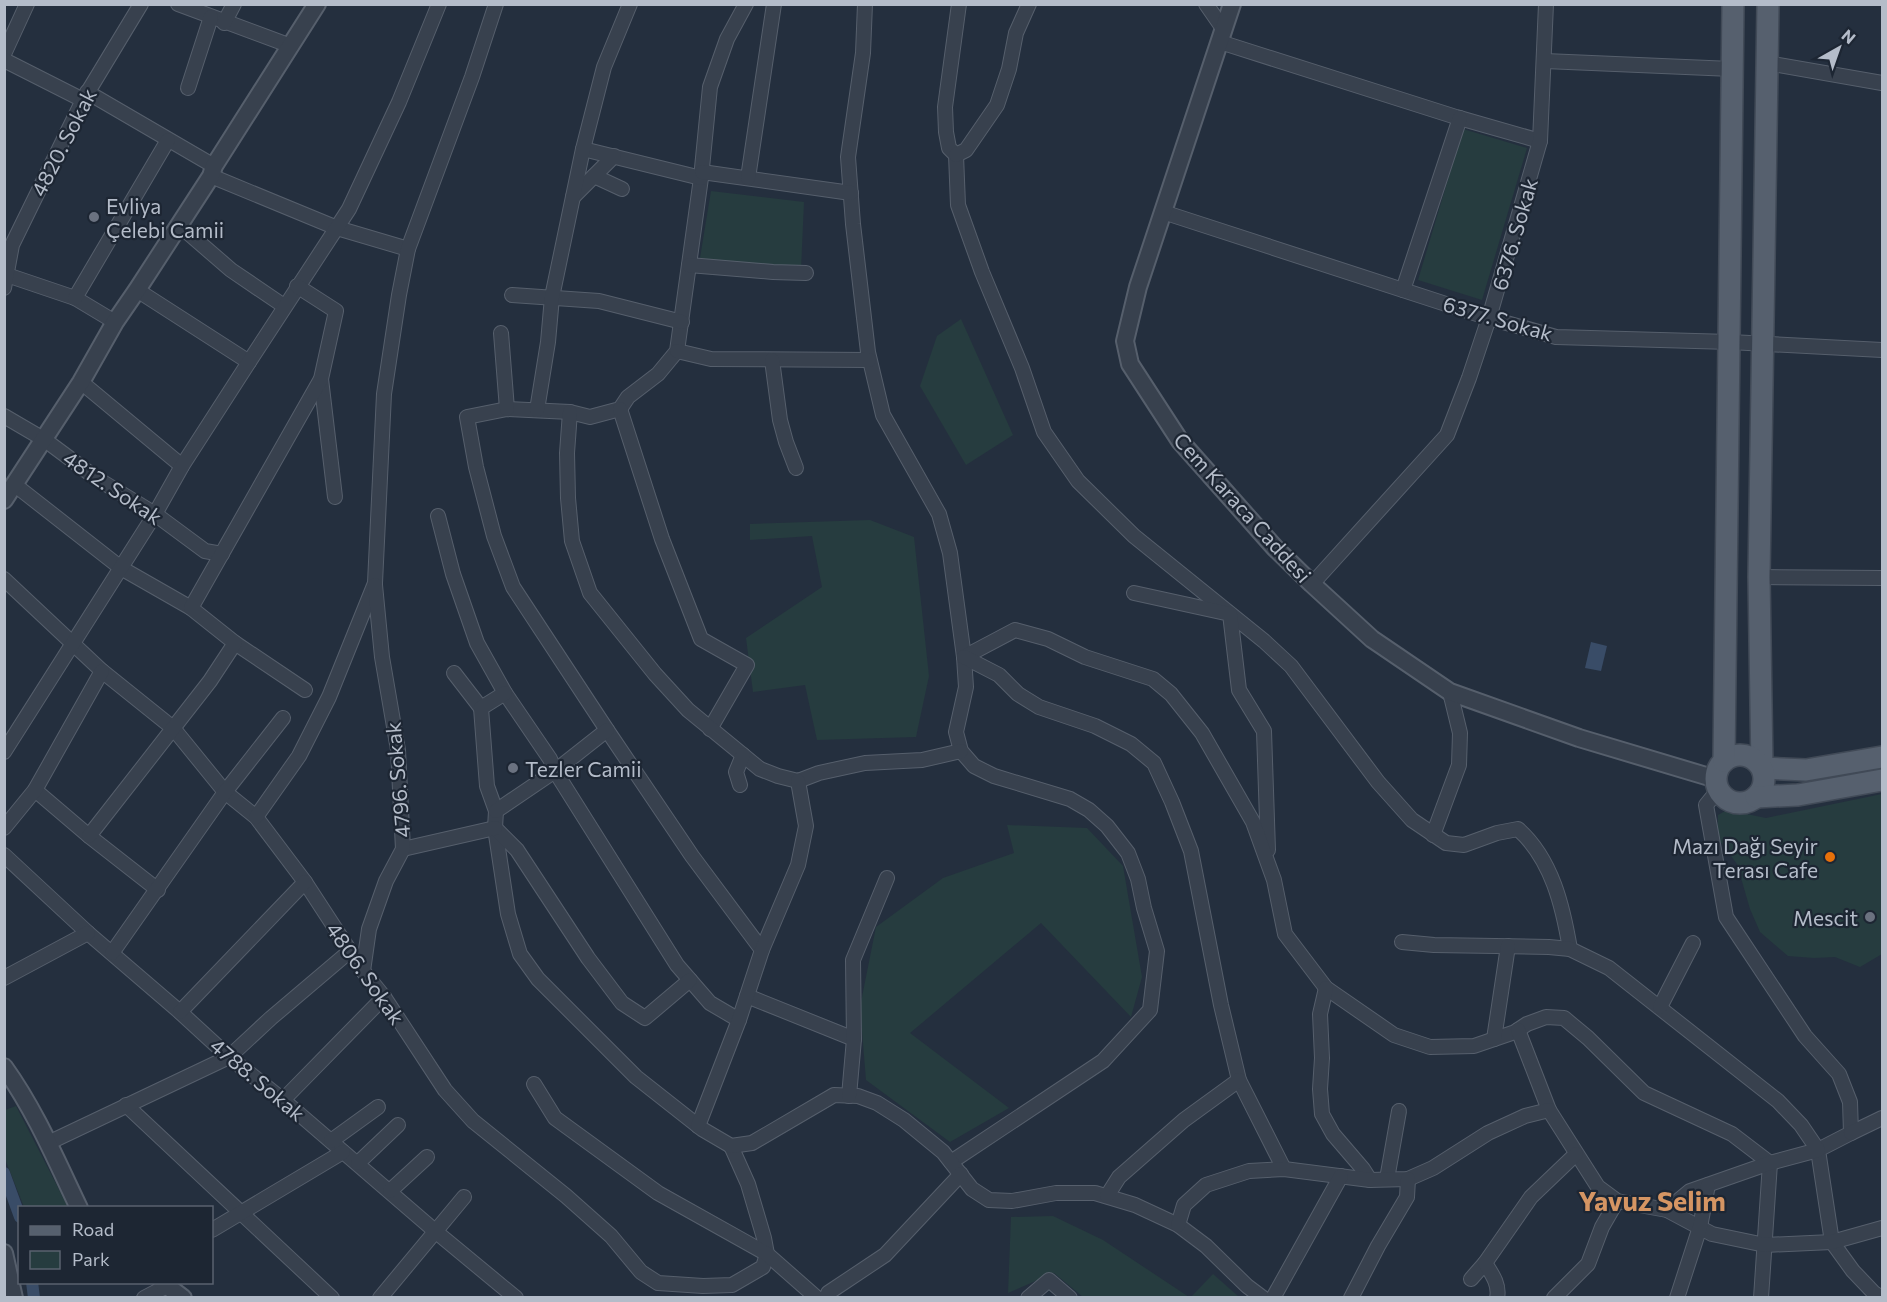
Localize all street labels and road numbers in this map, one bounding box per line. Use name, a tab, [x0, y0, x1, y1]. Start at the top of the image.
street label: 4820. Sokak	[25, 84, 101, 200]
street label: 6376. Sokak	[1486, 175, 1542, 293]
street label: 6377. Sokak	[1440, 290, 1556, 346]
street label: Cem Karaca Caddesi	[1169, 427, 1317, 587]
street label: 4812. Sokak	[59, 445, 167, 529]
street label: 4796. Sokak	[379, 721, 415, 839]
street label: 4806. Sokak	[322, 917, 410, 1029]
street label: 4788. Sokak	[206, 1032, 310, 1126]

